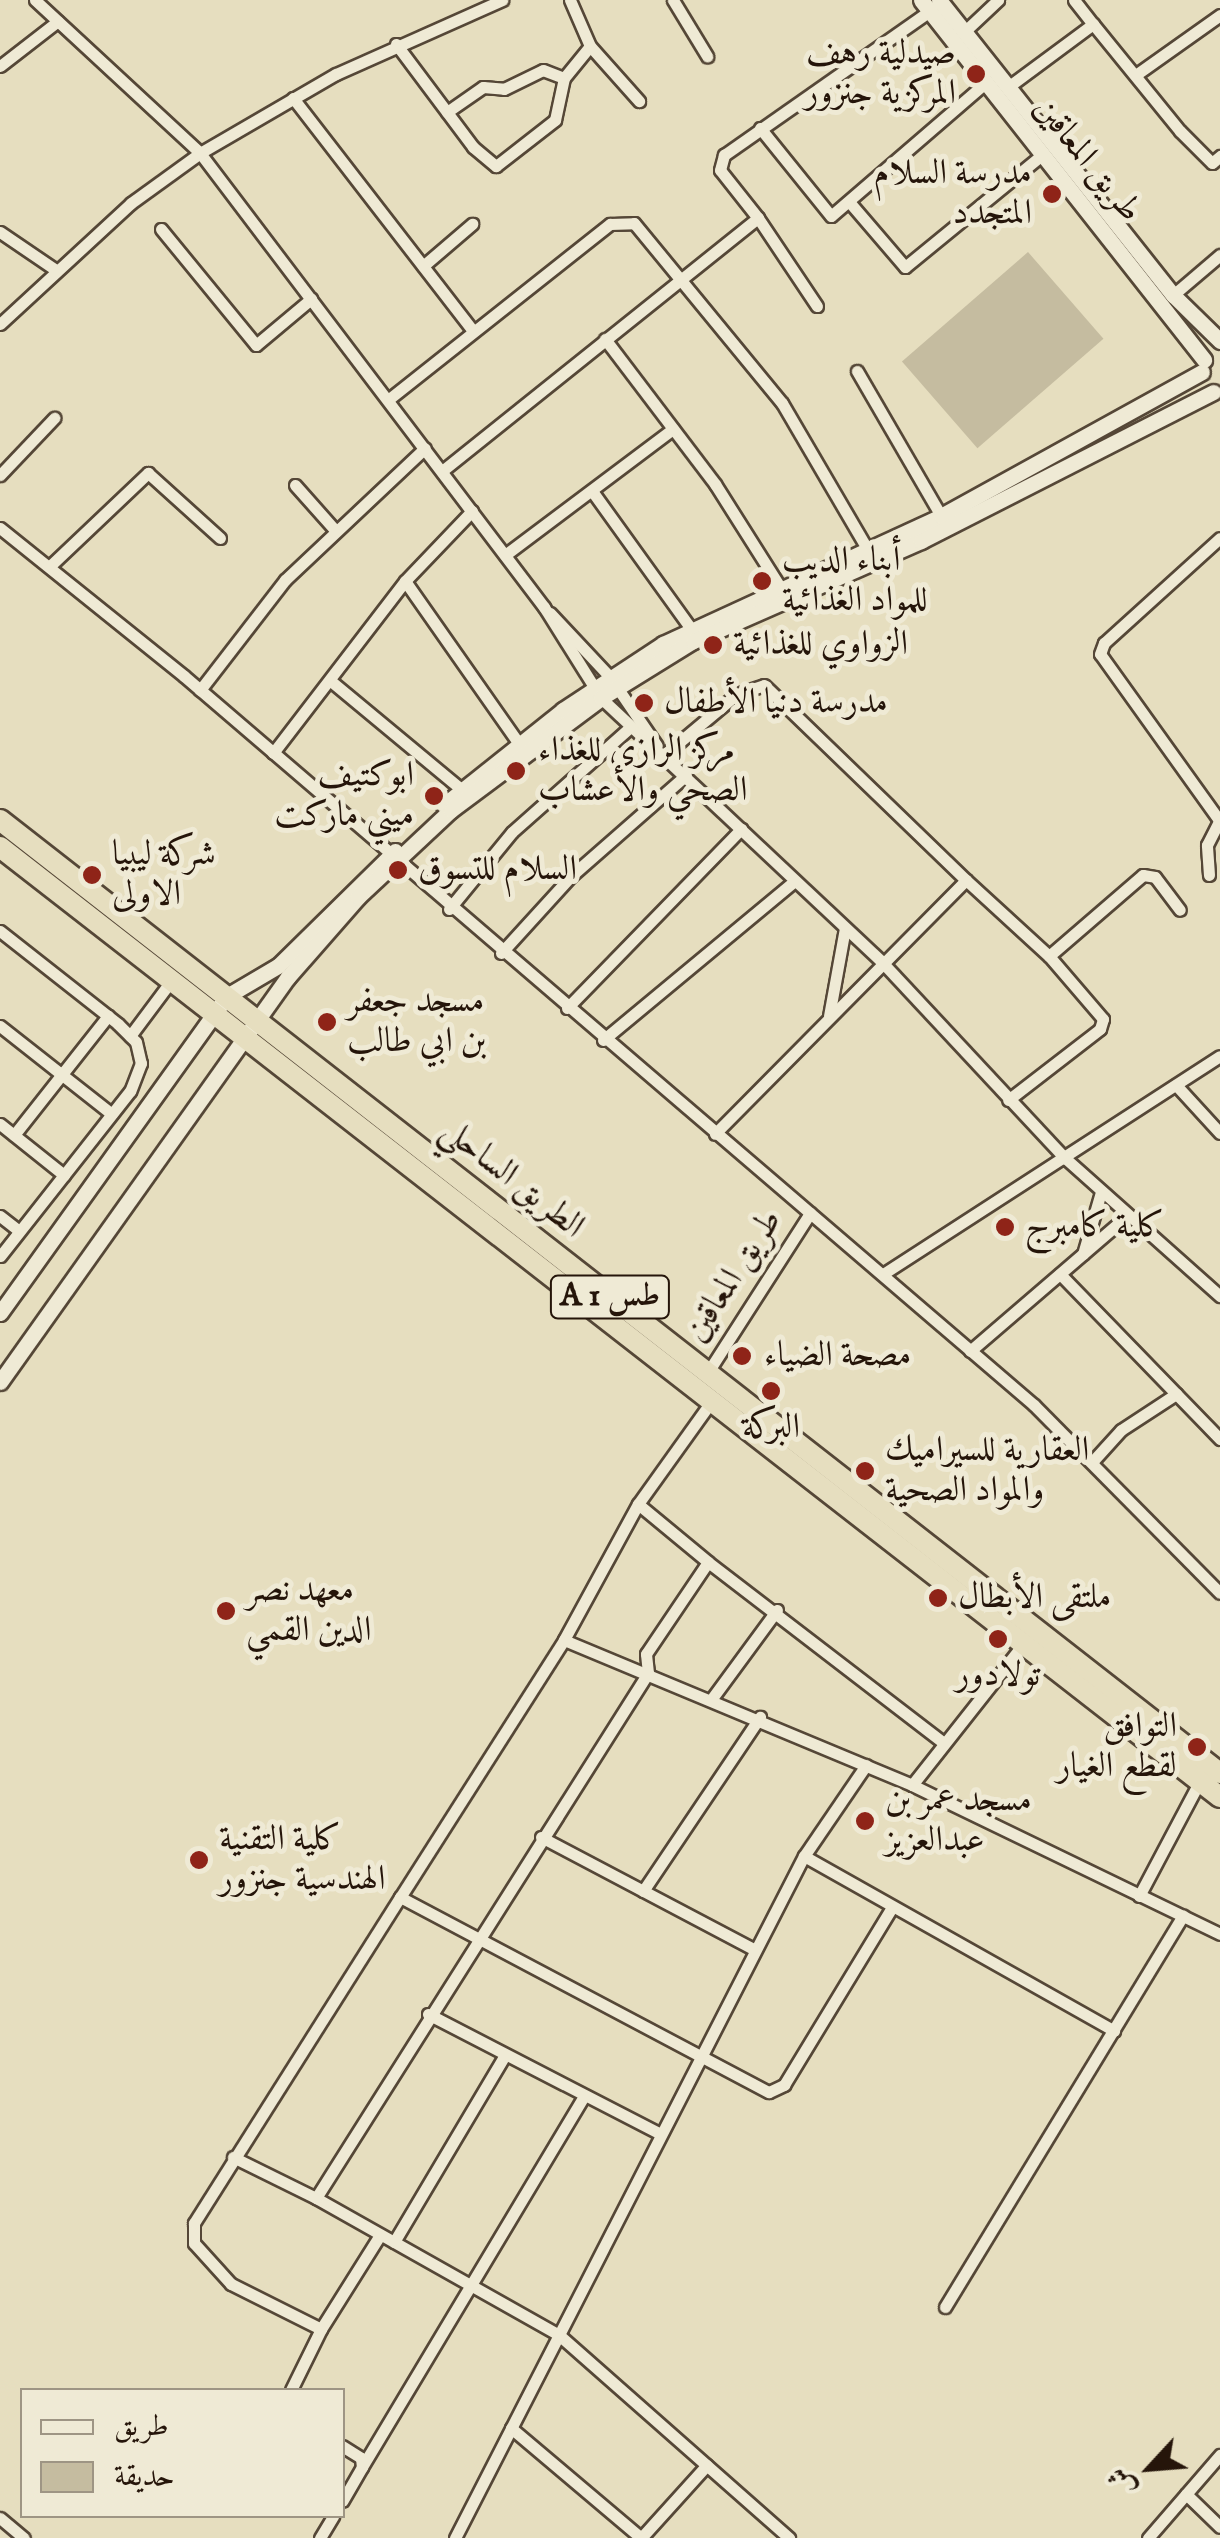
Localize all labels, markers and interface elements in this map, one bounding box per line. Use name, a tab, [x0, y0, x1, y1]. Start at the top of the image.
place label: صيدلية رهف المركزية جنزور	[805, 33, 956, 115]
marker: صيدلية رهف المركزية جنزور	[965, 63, 987, 85]
street label: طريق المعاقين	[1024, 89, 1150, 231]
place label: مدرسة السلام المتجدد	[874, 153, 1032, 235]
marker: مدرسة السلام المتجدد	[1041, 183, 1063, 205]
place label: أبناء الديب للمواد الغذائية	[782, 540, 928, 622]
marker: أبناء الديب للمواد الغذائية	[751, 570, 773, 592]
place label: الزواوي للغذائية	[733, 624, 908, 666]
marker: الزواوي للغذائية	[702, 634, 724, 656]
place label: مدرسة دنيا الأطفال	[664, 682, 888, 724]
marker: مدرسة دنيا الأطفال	[633, 692, 655, 714]
place label: مركز الرازي للغذاء الصحي والأعشاب	[538, 730, 748, 812]
place label: ابوكتيف ميني ماركت	[274, 755, 414, 837]
marker: مركز الرازي للغذاء الصحي والأعشاب	[503, 758, 529, 784]
marker: ابوكتيف ميني ماركت	[423, 785, 445, 807]
place label: شركة ليبيا الاولى	[112, 834, 216, 916]
place label: السلام للتسوق	[418, 849, 577, 891]
marker: السلام للتسوق	[387, 859, 409, 881]
marker: شركة ليبيا الاولى	[81, 864, 103, 886]
place label: مسجد جعفر بن ابي طالب	[347, 981, 487, 1063]
marker: مسجد جعفر بن ابي طالب	[316, 1011, 338, 1033]
street label: الطريق الساحلي	[432, 1110, 592, 1248]
street label: طريق المعاقين	[676, 1202, 792, 1350]
place label: كلية كامبرج	[1025, 1206, 1165, 1248]
marker: كلية كامبرج	[994, 1216, 1016, 1238]
road number: A 1 طس	[548, 1270, 672, 1324]
place label: مصحة الضياء	[764, 1335, 911, 1377]
marker: مصحة الضياء	[729, 1343, 755, 1369]
marker: البركة	[760, 1380, 782, 1402]
place label: البركة	[742, 1407, 800, 1449]
place label: العقارية للسيراميك والمواد الصحية	[885, 1430, 1089, 1512]
marker: العقارية للسيراميك والمواد الصحية	[854, 1460, 876, 1482]
place label: معهد نصر الدين القمي	[246, 1570, 372, 1652]
place label: ملتقى الأبطال	[958, 1577, 1111, 1619]
marker: ملتقى الأبطال	[927, 1587, 949, 1609]
marker: معهد نصر الدين القمي	[215, 1600, 237, 1622]
marker: تولادور	[987, 1628, 1009, 1650]
place label: تولادور	[956, 1655, 1040, 1697]
place label: التوافق لقطع الغيار	[1056, 1706, 1177, 1788]
marker: التوافق لقطع الغيار	[1186, 1736, 1208, 1758]
place label: مسجد عمر بن عبدالعزيز	[885, 1780, 1032, 1862]
marker: مسجد عمر بن عبدالعزيز	[854, 1810, 876, 1832]
place label: كلية التقنية الهندسية جنزور	[219, 1819, 386, 1901]
marker: كلية التقنية الهندسية جنزور	[188, 1849, 210, 1871]
legend	[20, 2388, 345, 2518]
text: طريق	[114, 2408, 169, 2446]
north arrow	[1100, 2418, 1200, 2518]
text: حديقة	[114, 2458, 175, 2496]
text: ش	[1101, 2461, 1144, 2502]

